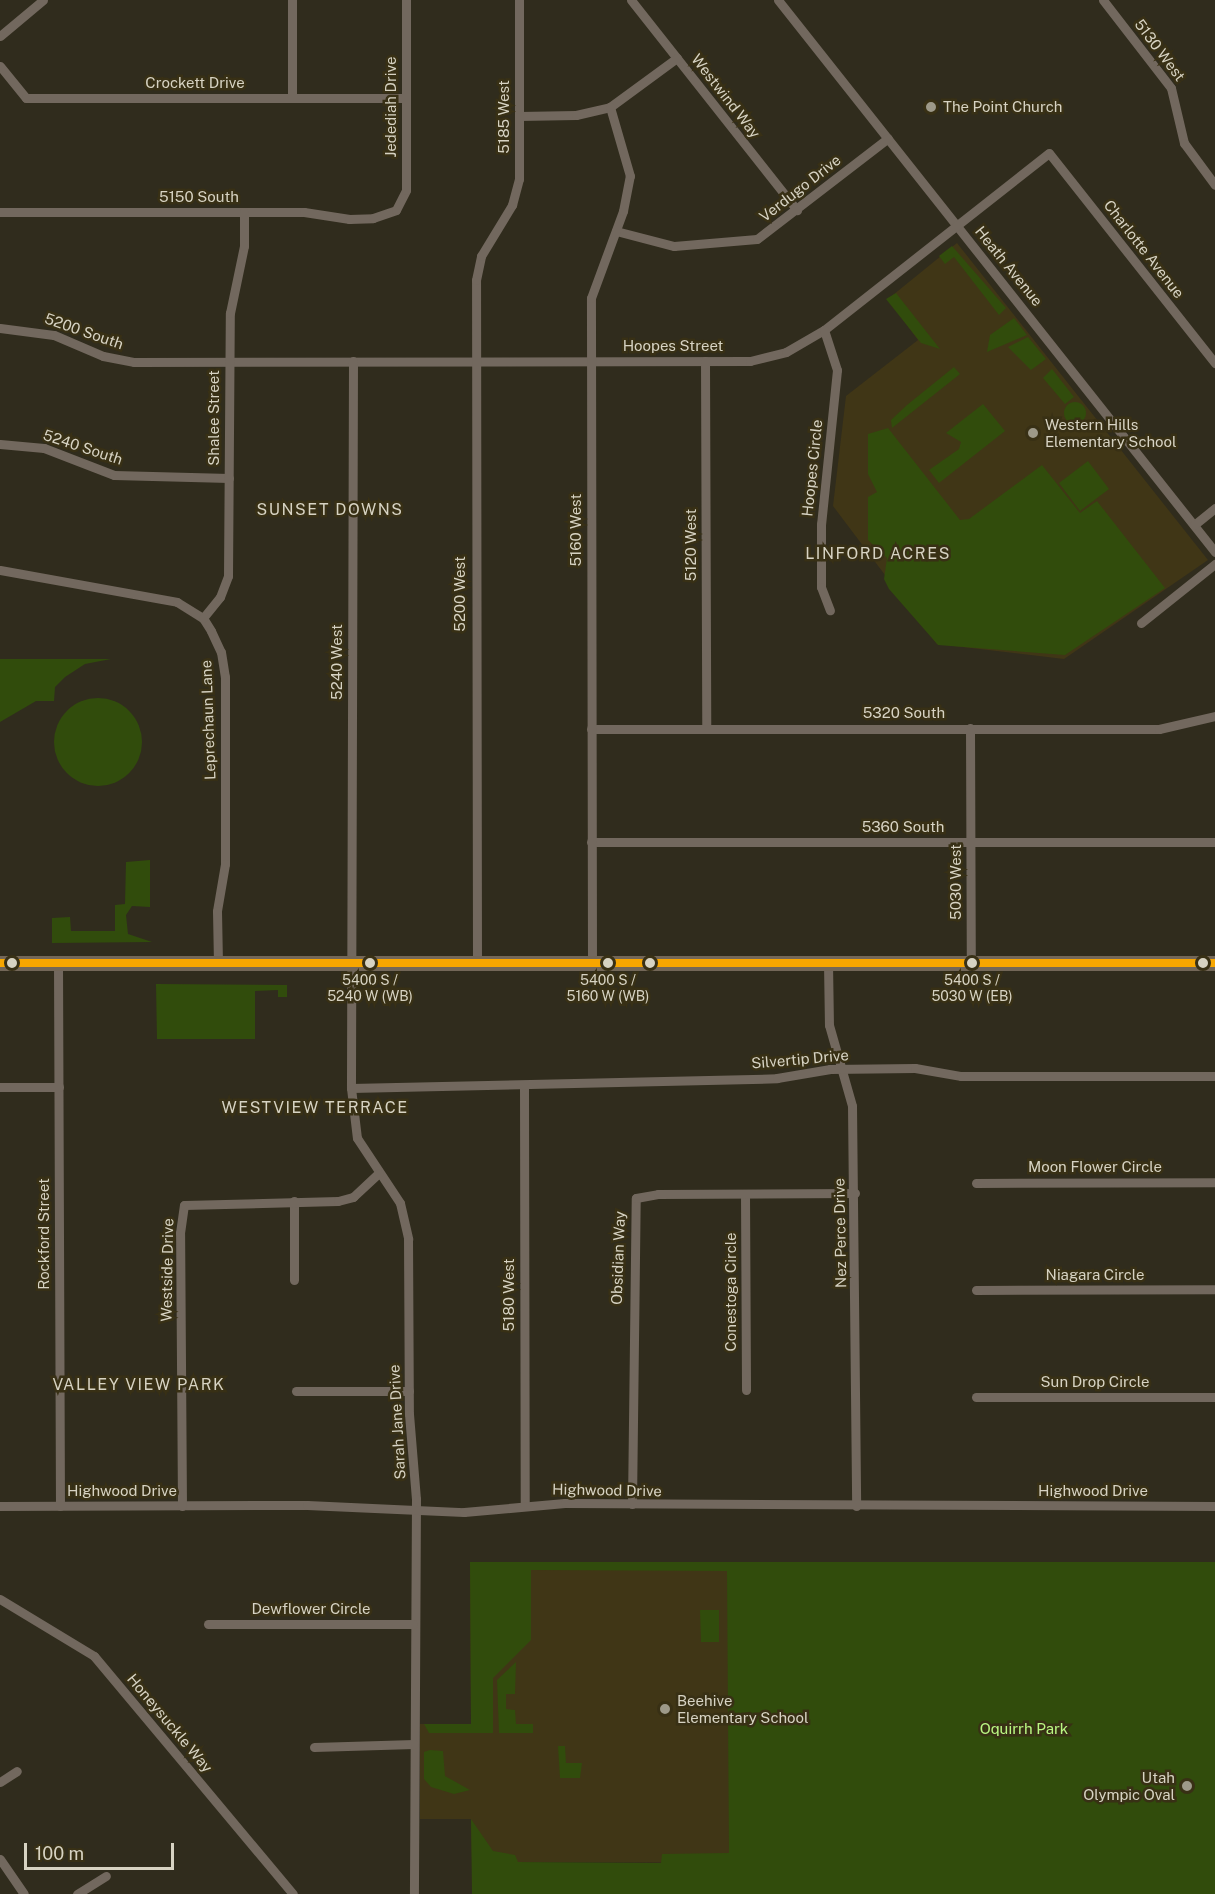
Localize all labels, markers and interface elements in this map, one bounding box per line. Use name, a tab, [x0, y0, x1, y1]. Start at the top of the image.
street label: 5130 West	[1131, 15, 1189, 85]
street label: Westwind Way	[688, 50, 764, 142]
street label: Jedediah Drive	[382, 56, 400, 158]
street label: Crockett Drive	[145, 74, 245, 92]
street label: 5185 West	[495, 80, 513, 154]
place label: The Point Church	[943, 98, 1062, 116]
marker: The Point Church	[924, 100, 938, 114]
street label: Verdugo Drive	[756, 151, 844, 225]
street label: 5150 South	[159, 188, 239, 206]
street label: Charlotte Avenue	[1100, 196, 1188, 302]
street label: Heath Avenue	[971, 222, 1047, 310]
street label: 5200 South	[42, 309, 126, 353]
street label: Hoopes Street	[623, 337, 723, 355]
street label: Shalee Street	[205, 370, 223, 466]
place label: Western Hills Elementary School	[1045, 415, 1177, 450]
street label: Hoopes Circle	[798, 419, 826, 517]
street label: 5240 South	[41, 426, 125, 468]
marker: Western Hills Elementary School	[1026, 426, 1040, 440]
street label: 5160 West	[567, 493, 585, 567]
district label: SUNSET DOWNS	[257, 500, 403, 520]
street label: 5120 West	[682, 509, 700, 581]
district label: LINFORD ACRES	[805, 544, 951, 564]
street label: 5200 West	[451, 556, 469, 632]
street label: 5240 West	[328, 624, 346, 700]
street label: Leprechaun Lane	[197, 660, 219, 780]
street label: 5320 South	[863, 704, 945, 722]
street label: 5360 South	[862, 818, 944, 836]
street label: 5030 West	[947, 844, 965, 920]
unlabelled marker	[6, 957, 18, 969]
marker: 5400 S / 5240 W (WB)	[364, 957, 376, 969]
marker: 5400 S / 5160 W (WB)	[602, 957, 614, 969]
unlabelled marker	[644, 957, 656, 969]
marker: 5400 S / 5030 W (EB)	[966, 957, 978, 969]
unlabelled marker	[1197, 957, 1209, 969]
place label: 5400 S / 5240 W (WB)	[327, 972, 413, 1005]
place label: 5400 S / 5160 W (WB)	[566, 972, 650, 1005]
place label: 5400 S / 5030 W (EB)	[931, 972, 1013, 1005]
street label: Silvertip Drive	[751, 1046, 849, 1072]
district label: WESTVIEW TERRACE	[221, 1098, 409, 1118]
street label: Moon Flower Circle	[1028, 1158, 1162, 1176]
street label: Rockford Street	[35, 1178, 53, 1290]
street label: Nez Perce Drive	[830, 1178, 850, 1288]
street label: Obsidian Way	[607, 1211, 629, 1305]
street label: Westside Drive	[157, 1218, 177, 1322]
street label: Conestoga Circle	[722, 1232, 740, 1352]
street label: 5180 West	[500, 1258, 518, 1332]
street label: Niagara Circle	[1046, 1266, 1144, 1284]
street label: Sarah Jane Drive	[385, 1364, 409, 1480]
street label: Sun Drop Circle	[1041, 1373, 1149, 1391]
district label: VALLEY VIEW PARK	[52, 1375, 226, 1395]
street label: Highwood Drive	[552, 1480, 662, 1500]
street label: Highwood Drive	[67, 1482, 177, 1500]
street label: Highwood Drive	[1038, 1482, 1148, 1500]
street label: Dewflower Circle	[251, 1600, 371, 1618]
street label: Honeysuckle Way	[123, 1670, 217, 1776]
place label: Beehive Elementary School	[677, 1691, 809, 1726]
marker: Beehive Elementary School	[658, 1702, 672, 1716]
park label: Oquirrh Park	[980, 1720, 1068, 1738]
place label: Utah Olympic Oval	[1083, 1768, 1175, 1803]
marker: Utah Olympic Oval	[1180, 1779, 1194, 1793]
scale bar	[27, 1831, 177, 1869]
text: 100 m	[35, 1843, 84, 1864]

